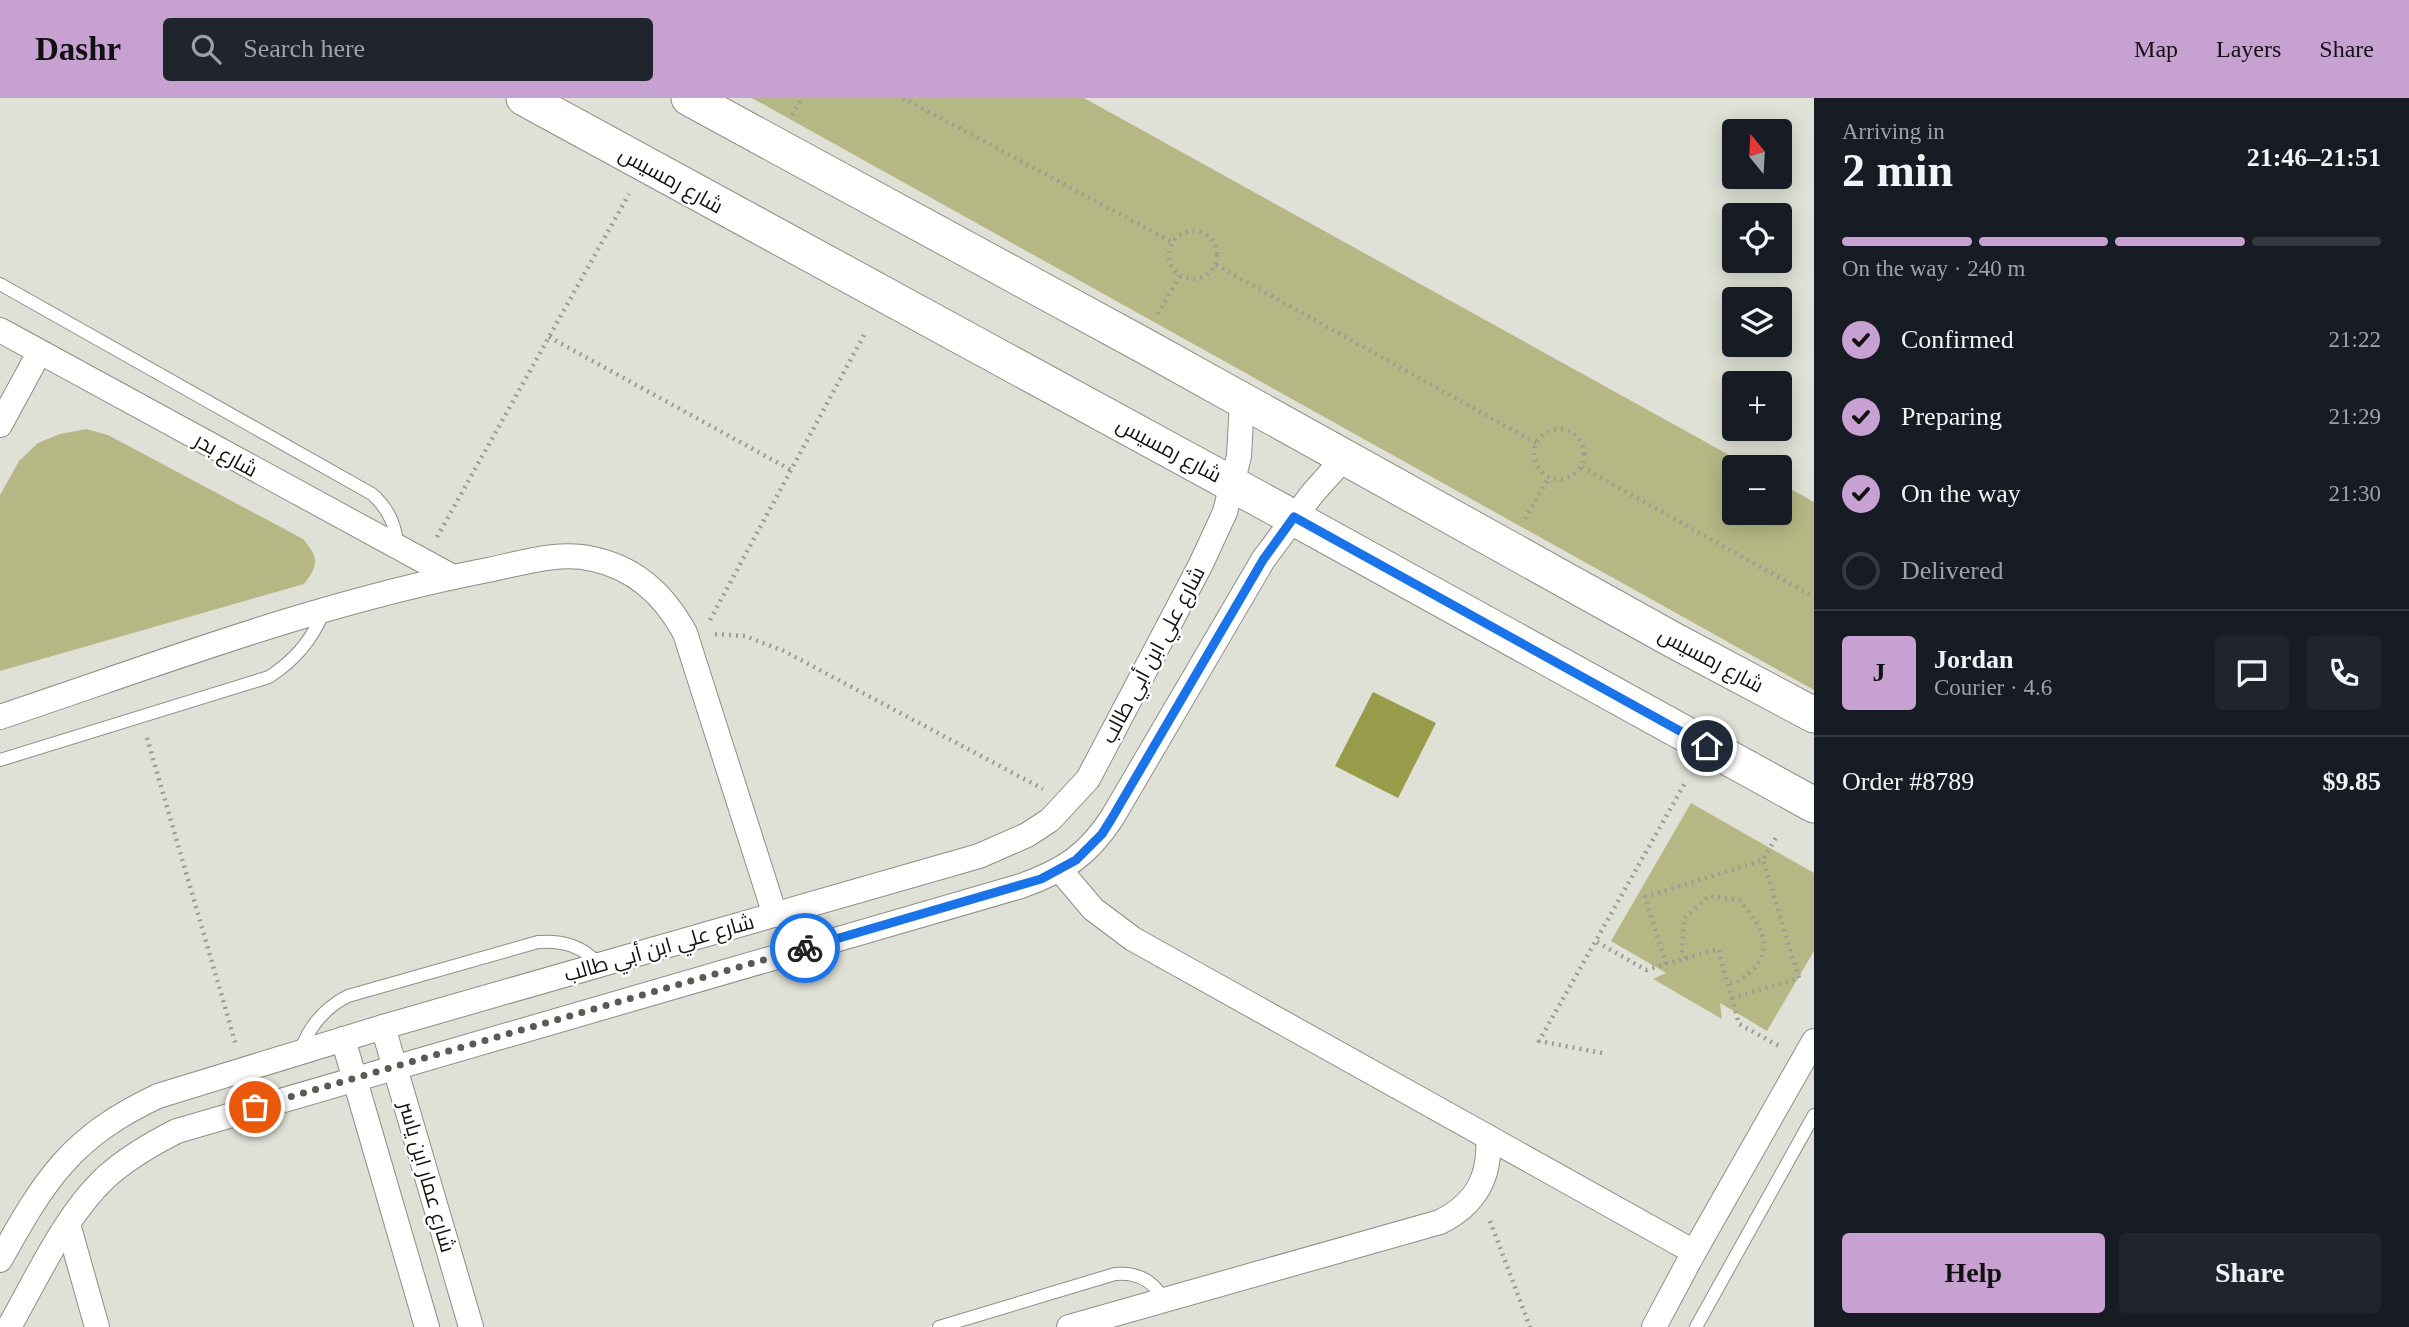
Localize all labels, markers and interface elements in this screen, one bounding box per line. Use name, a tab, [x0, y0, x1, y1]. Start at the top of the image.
search box	[163, 18, 653, 81]
icon: search	[187, 30, 225, 68]
text: Dashr	[35, 31, 121, 67]
text: Search here	[243, 34, 365, 63]
text: Map	[2134, 36, 2178, 62]
text: Layers	[2216, 36, 2281, 62]
text: Share	[2319, 36, 2374, 62]
north arrow	[1722, 119, 1792, 189]
map controls	[1722, 119, 1792, 525]
text: Arriving in	[1842, 119, 1945, 144]
street label: شارع رمسيس	[614, 142, 727, 220]
text: 21:46–21:51	[2247, 143, 2381, 172]
text: 2 min	[1842, 145, 1953, 196]
button: locate	[1722, 203, 1792, 273]
text: On the way · 240 m	[1842, 256, 2025, 281]
button: layers	[1722, 287, 1792, 357]
icon: check	[1842, 321, 1880, 359]
text: Confirmed	[1901, 325, 2014, 354]
text: 21:22	[2329, 327, 2381, 352]
button: +	[1722, 371, 1792, 441]
icon: check	[1842, 398, 1880, 436]
text: Preparing	[1901, 402, 2002, 431]
text: 21:29	[2329, 404, 2381, 429]
street label: شارع رمسيس	[1111, 412, 1226, 489]
street label: شارع بدر	[188, 427, 262, 484]
button: −	[1722, 455, 1792, 525]
icon: check	[1842, 475, 1880, 513]
text: On the way	[1901, 479, 2021, 508]
text: 21:30	[2329, 481, 2381, 506]
text: Delivered	[1901, 556, 2004, 585]
street label: شارع علي ابن أبي طالب	[1095, 562, 1213, 749]
street label: شارع رمسيس	[1653, 622, 1768, 699]
button: chat	[2215, 636, 2289, 710]
button: phone	[2307, 636, 2381, 710]
text: Jordan	[1934, 645, 2013, 674]
text: J	[1873, 658, 1886, 687]
text: Courier · 4.6	[1934, 675, 2052, 700]
pin	[1677, 716, 1737, 776]
icon: home	[1688, 727, 1726, 765]
text: Order #8789	[1842, 767, 1974, 796]
text: $9.85	[2323, 767, 2381, 796]
street label: شارع علي ابن أبي طالب	[561, 908, 758, 990]
courier	[770, 913, 840, 983]
icon: bike	[786, 929, 824, 967]
pin	[225, 1077, 285, 1137]
icon: bag	[236, 1088, 274, 1126]
street label: شارع عمار ابن ياسر	[392, 1098, 460, 1256]
button: Help	[1842, 1233, 2105, 1313]
button: Share	[2119, 1233, 2381, 1313]

